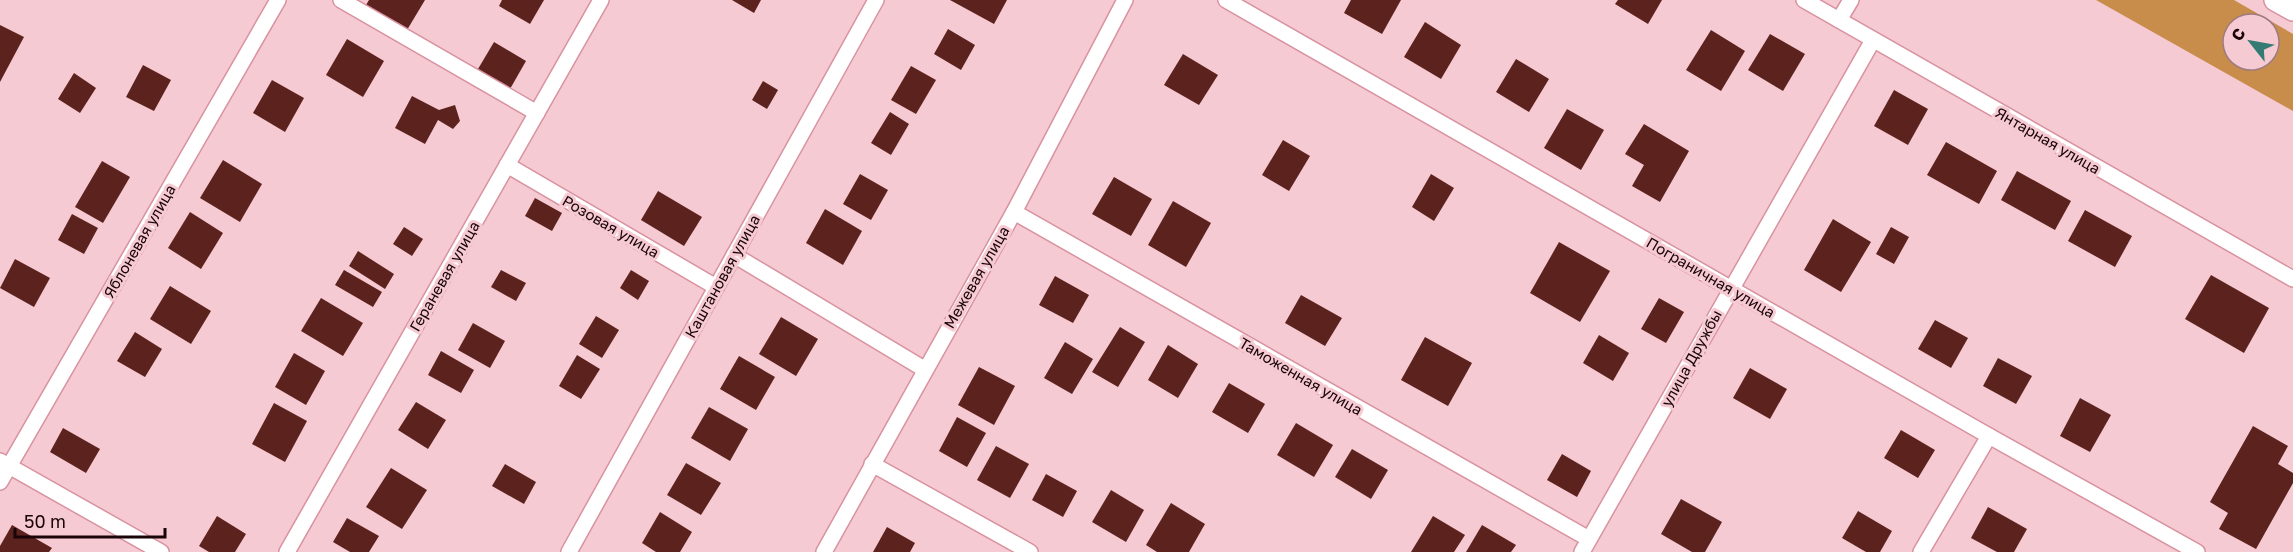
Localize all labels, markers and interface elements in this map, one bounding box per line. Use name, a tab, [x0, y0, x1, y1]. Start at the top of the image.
north arrow	[2221, 12, 2281, 72]
text: С	[2227, 24, 2250, 44]
street label: Янтарная улица	[1992, 103, 2104, 177]
street label: Яблоневая улица	[99, 181, 179, 301]
street label: Розовая улица	[559, 191, 663, 261]
street label: Каштановая улица	[681, 211, 763, 341]
street label: Гераневая улица	[405, 218, 483, 334]
street label: Межевая улица	[939, 223, 1013, 331]
street label: Пограничная улица	[1644, 233, 1778, 321]
street label: улица Дружбы	[1657, 306, 1725, 410]
street label: Таможенная улица	[1236, 333, 1366, 419]
scale bar	[15, 501, 165, 539]
text: 50 m	[24, 510, 66, 532]

